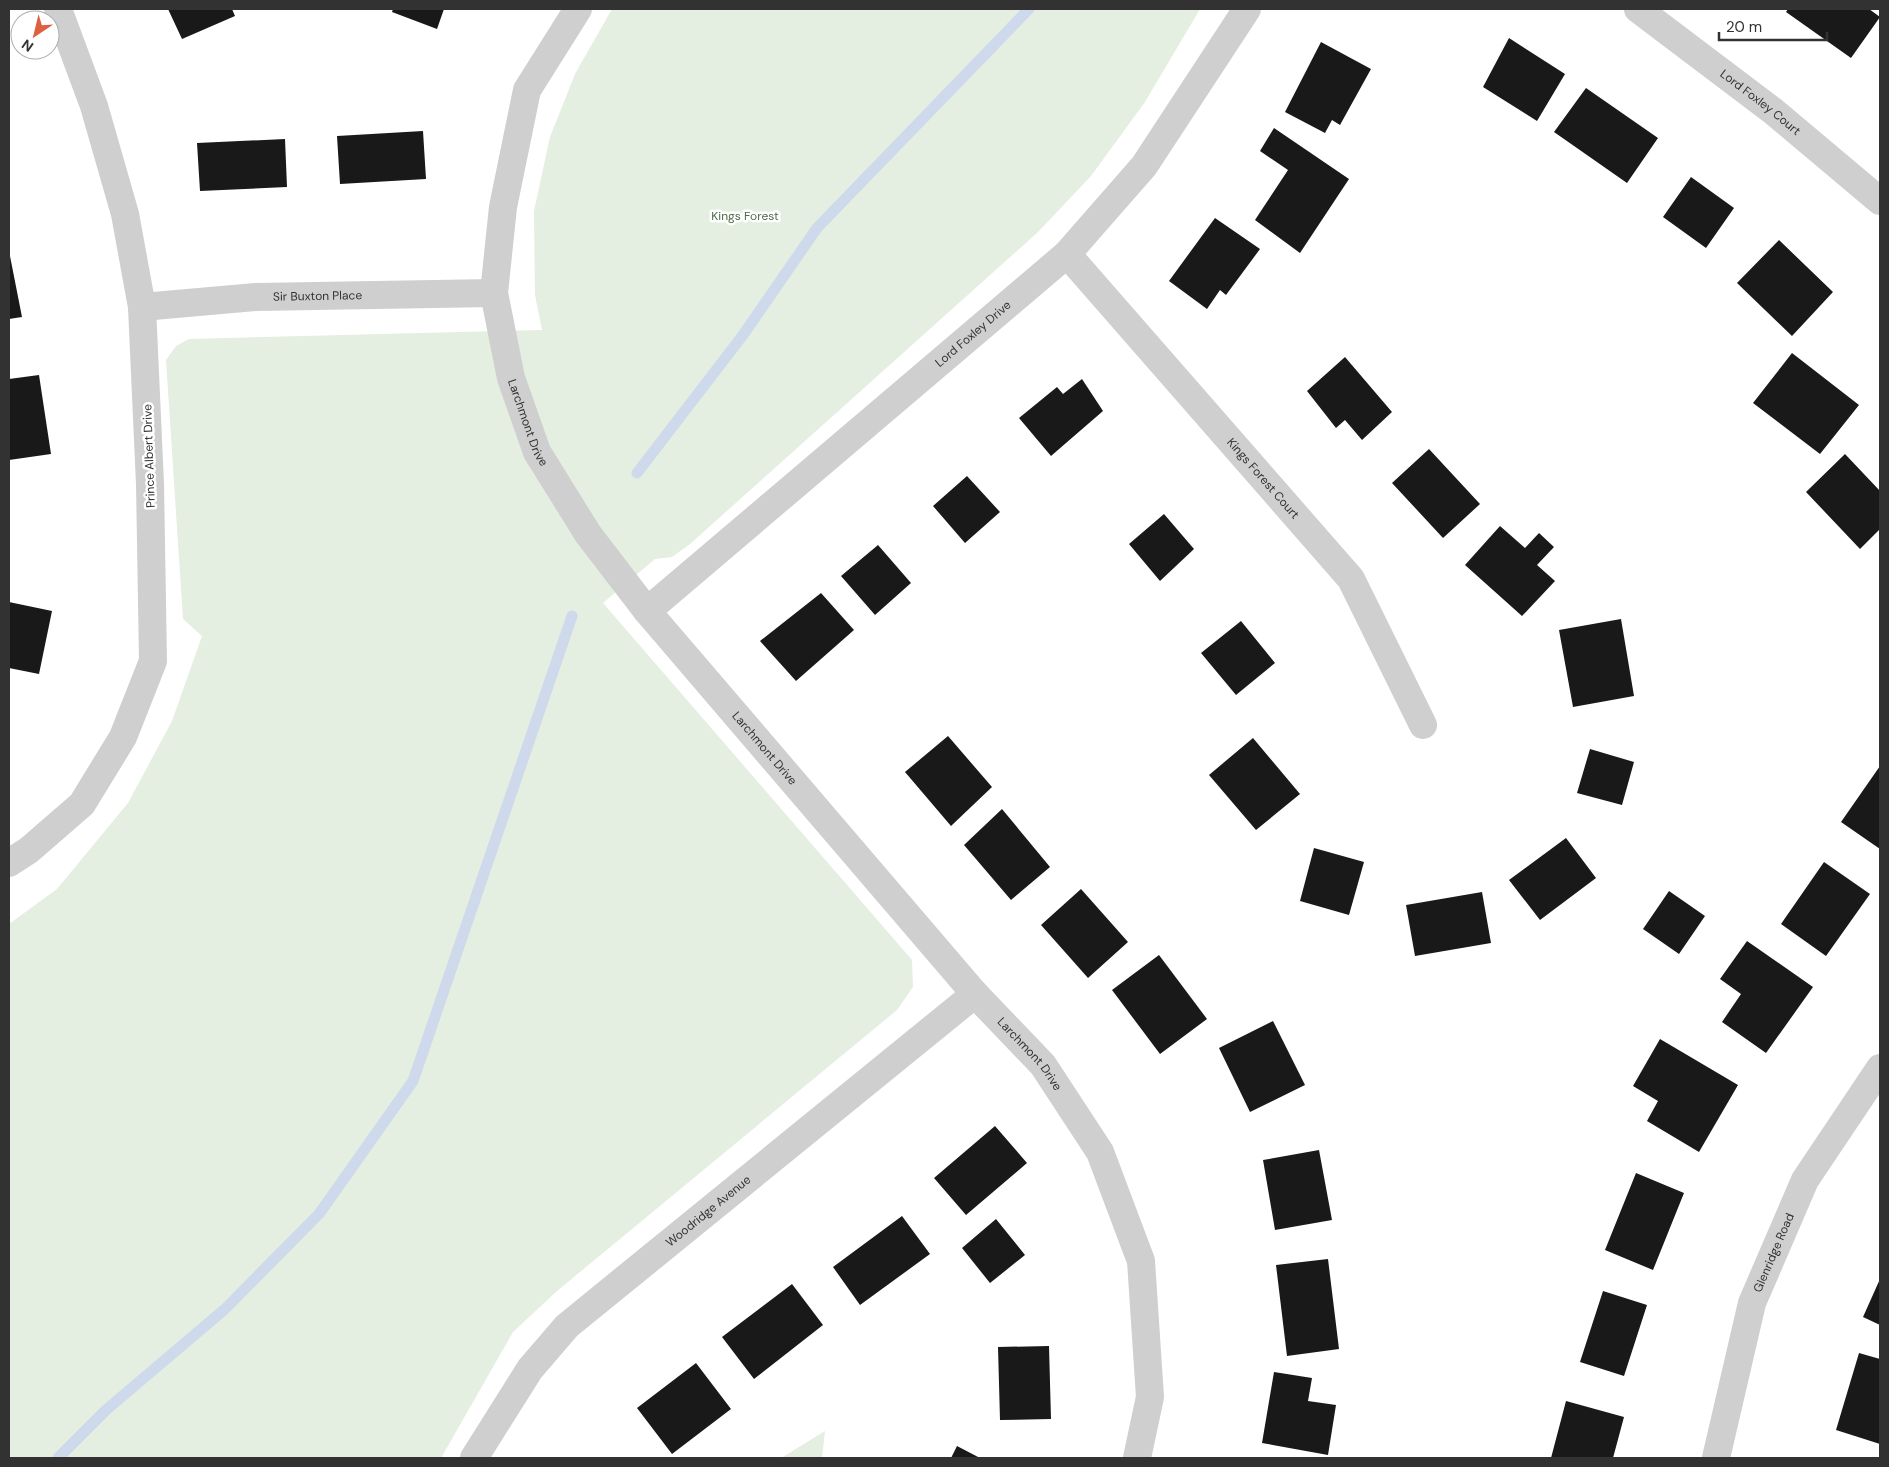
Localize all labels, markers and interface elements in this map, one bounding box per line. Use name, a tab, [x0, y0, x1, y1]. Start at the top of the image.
north arrow	[10, 10, 60, 60]
scale bar	[1719, 10, 1826, 42]
text: 20 m	[1726, 17, 1762, 37]
text: N	[18, 35, 37, 56]
street label: Lord Foxley Court	[1717, 66, 1804, 139]
park label: Kings Forest	[711, 208, 779, 224]
street label: Sir Buxton Place	[273, 287, 362, 305]
street label: Lord Foxley Drive	[932, 297, 1015, 371]
street label: Larchmont Drive	[504, 377, 552, 469]
street label: Prince Albert Drive	[139, 404, 159, 508]
street label: Kings Forest Court	[1223, 435, 1303, 522]
street label: Larchmont Drive	[729, 708, 801, 788]
street label: Larchmont Drive	[994, 1014, 1066, 1094]
street label: Woodridge Avenue	[662, 1172, 754, 1250]
street label: Glenridge Road	[1750, 1210, 1798, 1295]

